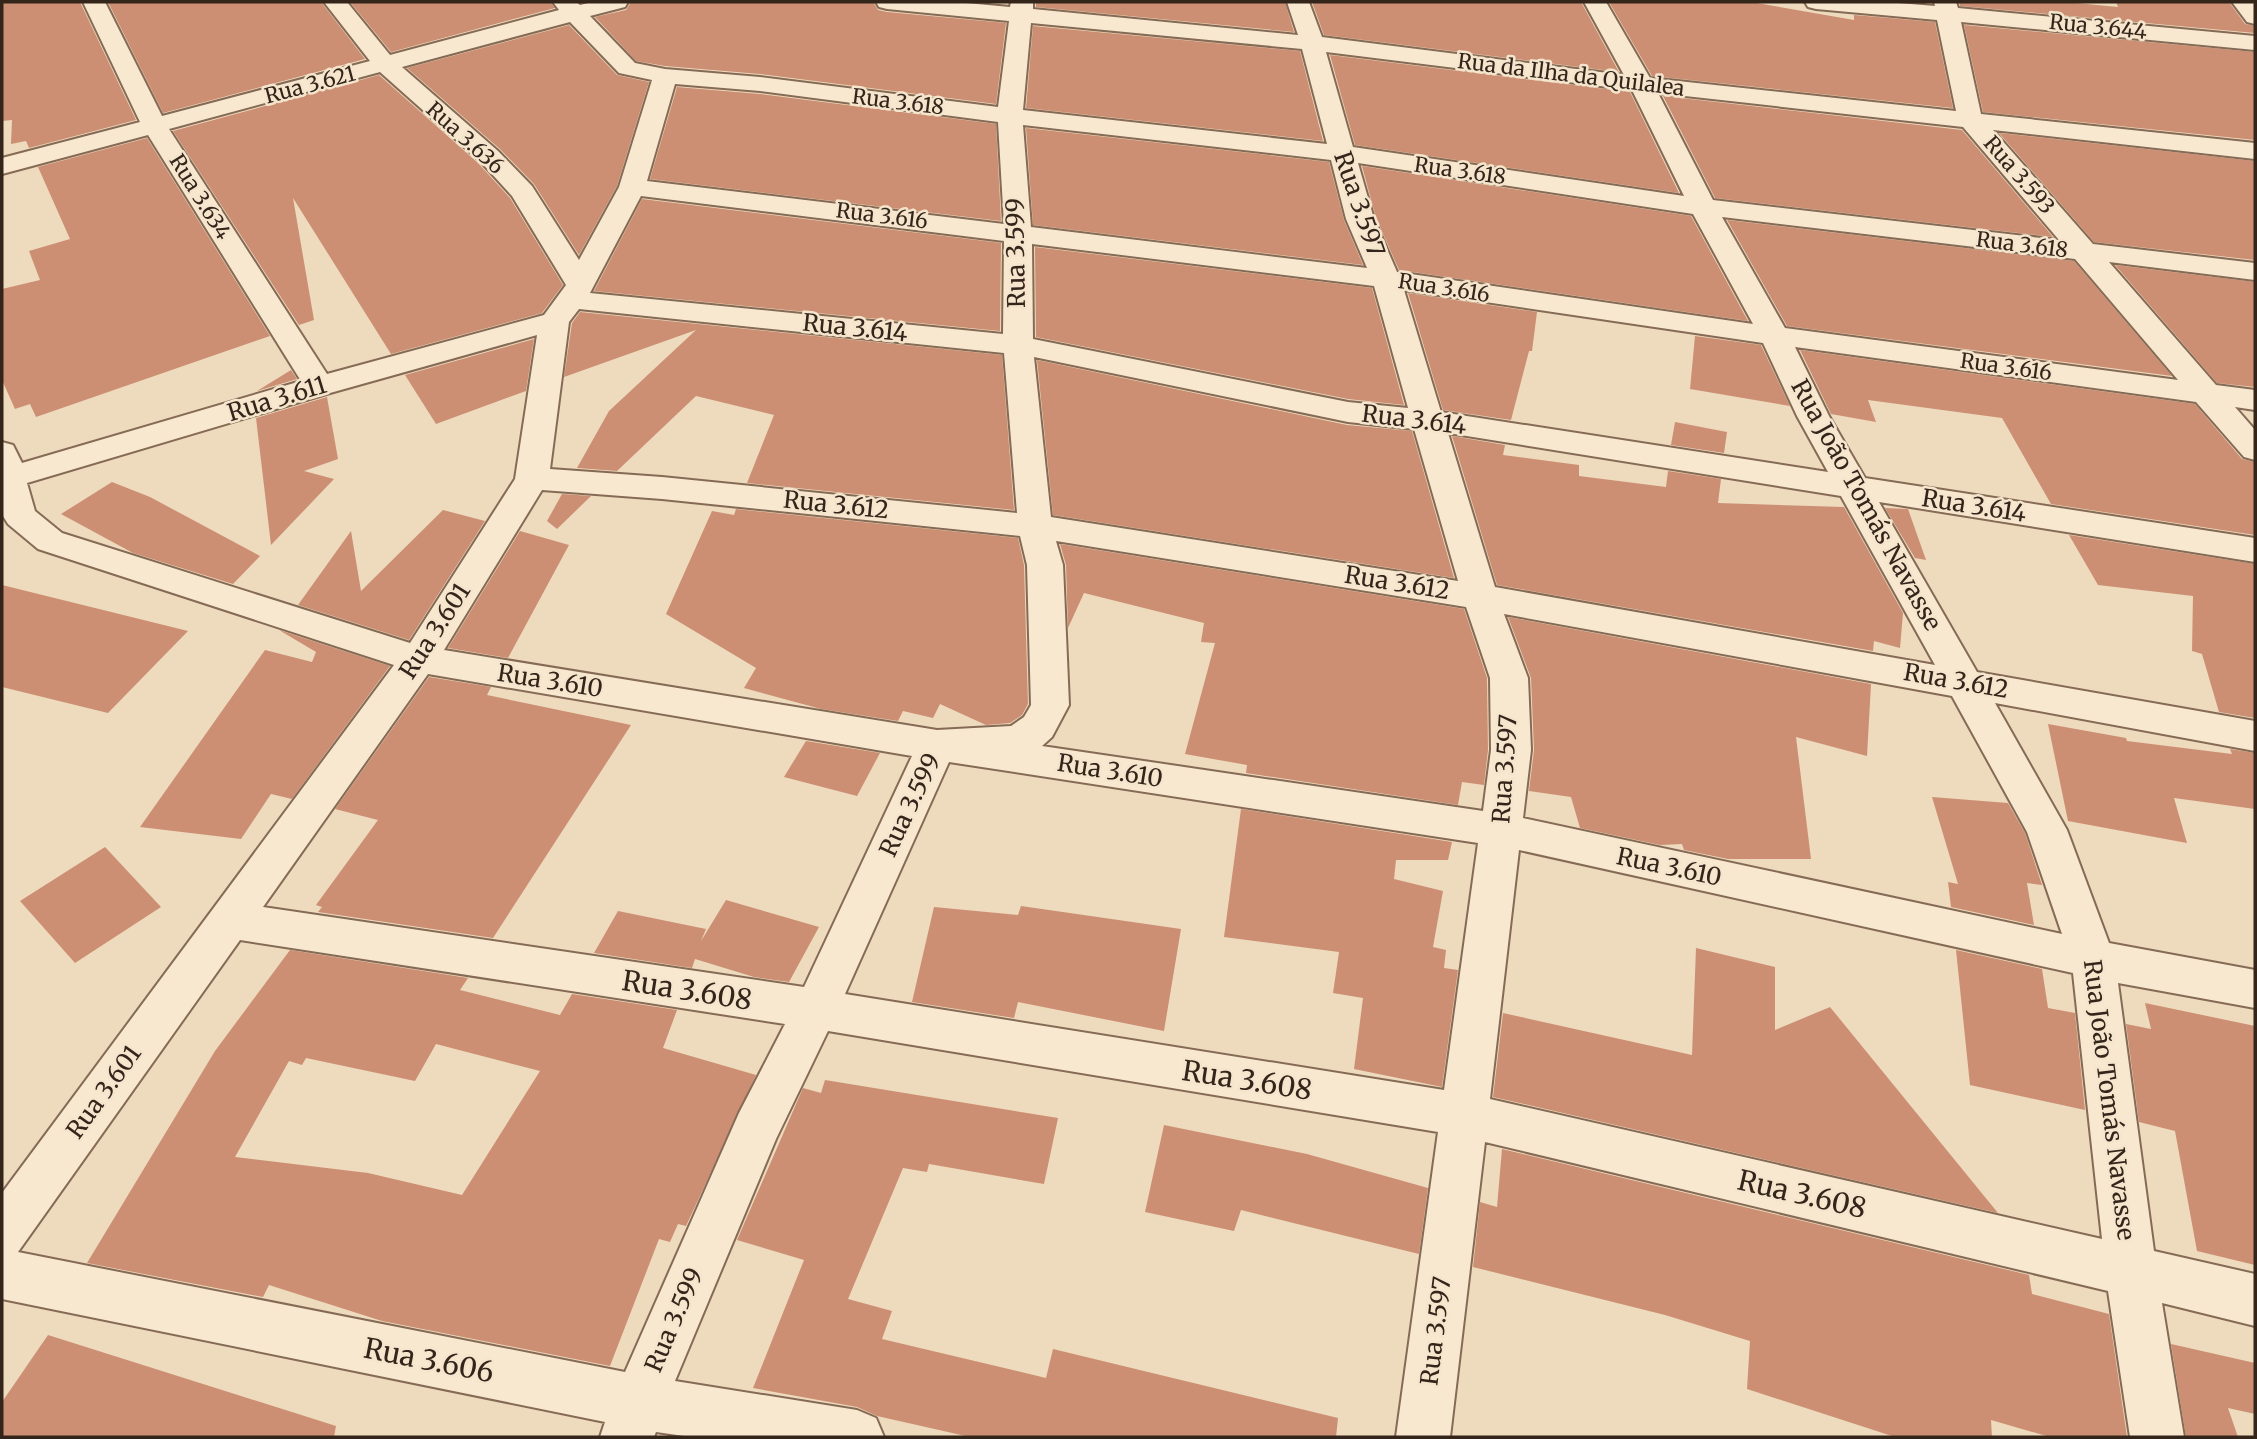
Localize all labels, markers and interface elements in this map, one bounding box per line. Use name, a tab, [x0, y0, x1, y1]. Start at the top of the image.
street label: Rua 3.644	[2048, 8, 2148, 45]
street label: Rua da Ilha da Quilalea	[1456, 47, 1686, 102]
street label: Rua 3.621	[262, 59, 358, 110]
street label: Rua 3.618	[851, 82, 946, 121]
street label: Rua 3.636	[421, 96, 510, 180]
street label: Rua 3.593	[1978, 130, 2061, 219]
street label: Rua 3.597	[1327, 147, 1392, 261]
street label: Rua 3.634	[164, 149, 237, 245]
street label: Rua 3.618	[1412, 151, 1508, 190]
street label: Rua 3.616	[835, 196, 930, 235]
street label: Rua 3.599	[999, 198, 1032, 309]
street label: Rua 3.618	[1975, 225, 2070, 264]
street label: Rua 3.616	[1396, 267, 1492, 308]
street label: Rua 3.614	[801, 307, 909, 348]
street label: Rua 3.616	[1958, 347, 2054, 386]
street label: Rua 3.611	[224, 369, 330, 428]
street label: Rua João Tomás Navasse	[1784, 374, 1949, 636]
street label: Rua 3.614	[1360, 398, 1468, 441]
street label: Rua 3.614	[1920, 482, 2029, 529]
street label: Rua 3.612	[782, 484, 890, 525]
street label: Rua 3.612	[1342, 559, 1452, 606]
street label: Rua 3.601	[392, 577, 477, 684]
street label: Rua 3.612	[1901, 656, 2011, 705]
street label: Rua 3.610	[495, 657, 605, 704]
street label: Rua 3.597	[1485, 713, 1524, 825]
street label: Rua 3.610	[1055, 747, 1165, 794]
street label: Rua 3.599	[872, 748, 947, 861]
street label: Rua 3.610	[1614, 840, 1724, 893]
street label: Rua João Tomás Navasse	[2077, 958, 2142, 1242]
street label: Rua 3.608	[619, 962, 755, 1018]
street label: Rua 3.601	[59, 1039, 148, 1145]
street label: Rua 3.608	[1179, 1052, 1315, 1108]
street label: Rua 3.608	[1734, 1162, 1870, 1226]
street label: Rua 3.599	[638, 1263, 709, 1377]
street label: Rua 3.597	[1413, 1275, 1458, 1387]
street label: Rua 3.606	[361, 1330, 497, 1390]

